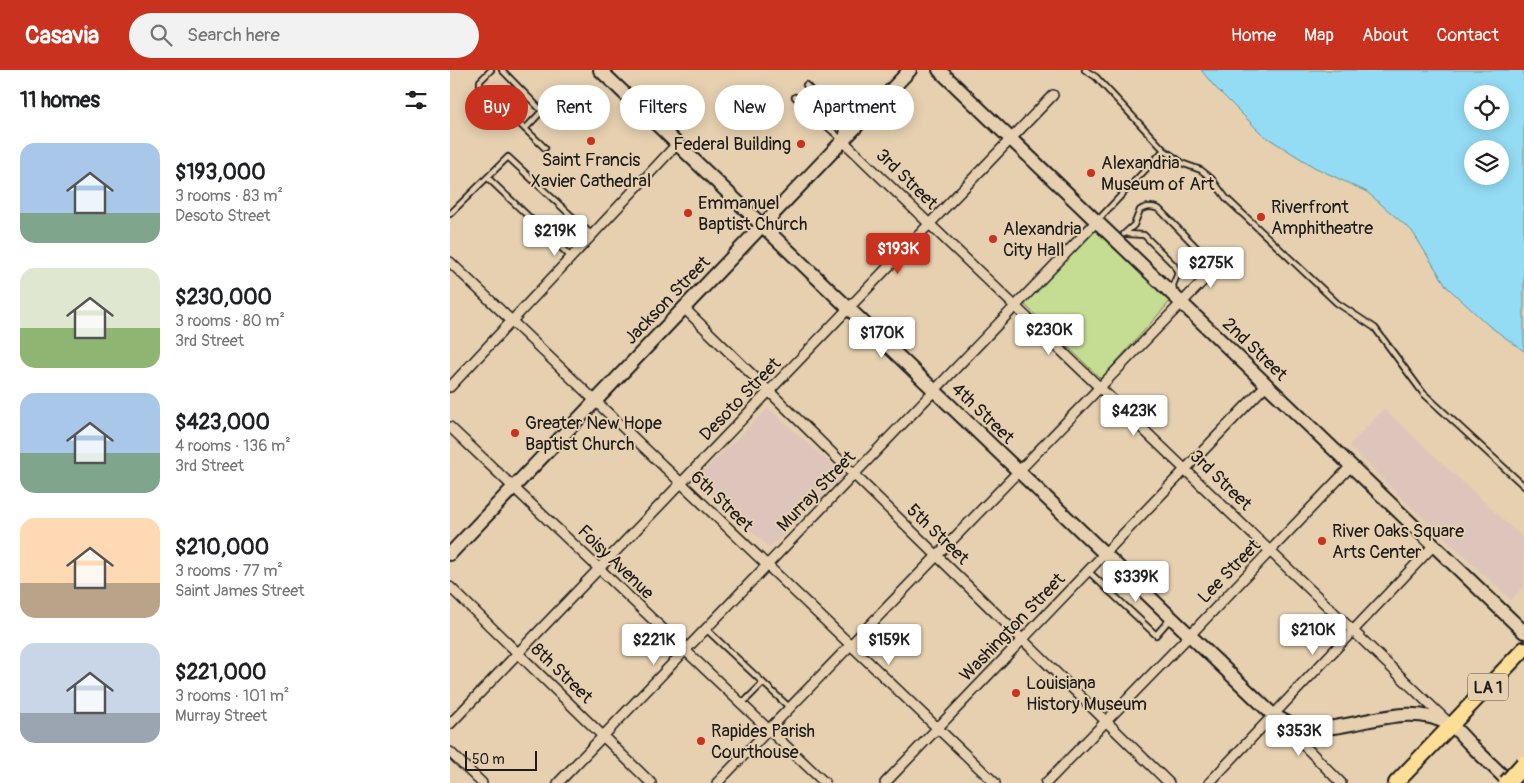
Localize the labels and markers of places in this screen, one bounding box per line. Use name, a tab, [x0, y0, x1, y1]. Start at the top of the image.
place label: Federal Building	[673, 133, 791, 156]
marker: Saint Francis Xavier Cathedral	[585, 135, 597, 147]
marker: Federal Building	[795, 138, 807, 150]
place label: Saint Francis Xavier Cathedral	[531, 149, 651, 193]
place label: Alexandria Museum of Art	[1101, 152, 1215, 196]
marker: Alexandria Museum of Art	[1085, 167, 1097, 179]
place label: Emmanuel Baptist Church	[698, 192, 807, 236]
place label: Riverfront Amphitheatre	[1271, 196, 1373, 240]
marker: Emmanuel Baptist Church	[682, 207, 694, 219]
marker: Riverfront Amphitheatre	[1255, 211, 1267, 223]
pin: $219K	[520, 214, 590, 257]
place label: Alexandria City Hall	[1003, 218, 1082, 262]
pin: $193K	[863, 232, 933, 275]
marker: Alexandria City Hall	[987, 233, 999, 245]
pin: $275K	[1176, 246, 1246, 289]
pin: $230K	[1014, 314, 1084, 356]
pin: $170K	[847, 316, 917, 359]
pin: $423K	[1099, 394, 1169, 437]
place label: Greater New Hope Baptist Church	[525, 412, 662, 456]
marker: Greater New Hope Baptist Church	[509, 427, 521, 439]
place label: River Oaks Square Arts Center	[1332, 520, 1464, 564]
marker: River Oaks Square Arts Center	[1316, 535, 1328, 547]
pin: $339K	[1101, 560, 1171, 603]
pin: $210K	[1278, 614, 1348, 656]
pin: $221K	[619, 624, 689, 666]
pin: $159K	[854, 624, 924, 666]
place label: Louisiana History Museum	[1026, 672, 1147, 716]
marker: Louisiana History Museum	[1010, 687, 1022, 699]
pin: $353K	[1264, 714, 1334, 757]
place label: Rapides Parish Courthouse	[711, 720, 815, 764]
marker: Rapides Parish Courthouse	[695, 735, 707, 747]

